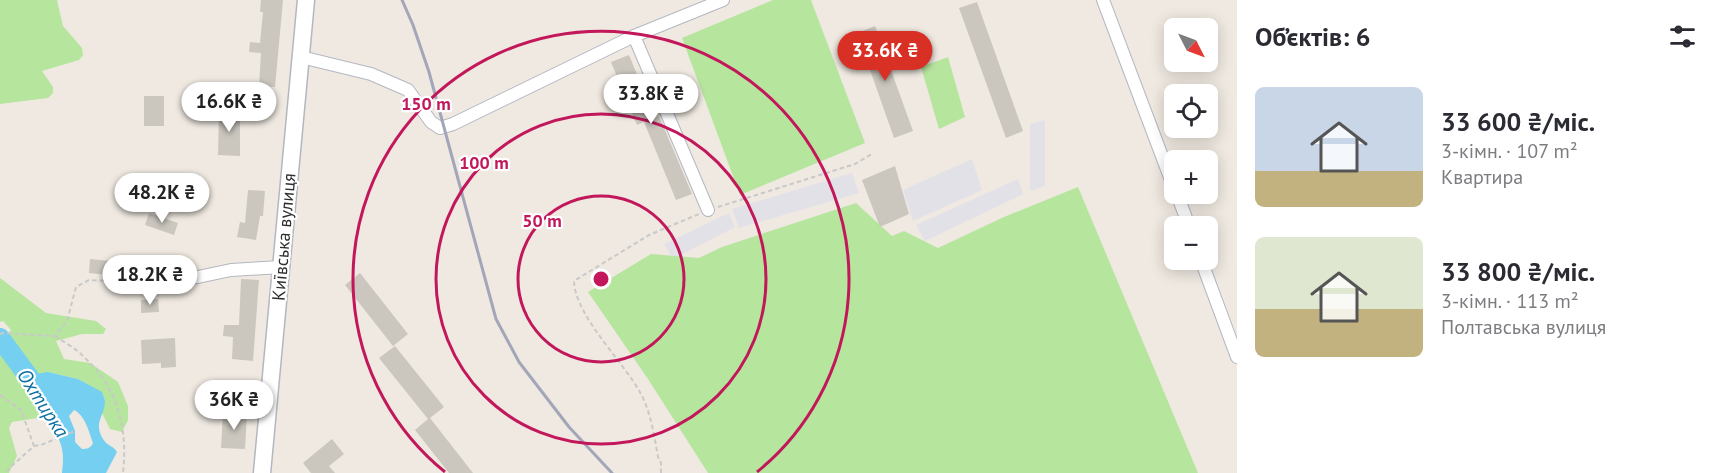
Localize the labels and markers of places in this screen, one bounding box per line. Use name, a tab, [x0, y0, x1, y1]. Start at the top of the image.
pin: 33.6K ₴	[830, 31, 940, 82]
pin: 33.8K ₴	[596, 74, 706, 125]
pin: 16.6K ₴	[174, 82, 284, 133]
pin: 48.2K ₴	[107, 173, 217, 224]
pin: 18.2K ₴	[95, 255, 205, 306]
centre of rings	[591, 269, 611, 289]
pin: 36K ₴	[192, 380, 276, 431]

